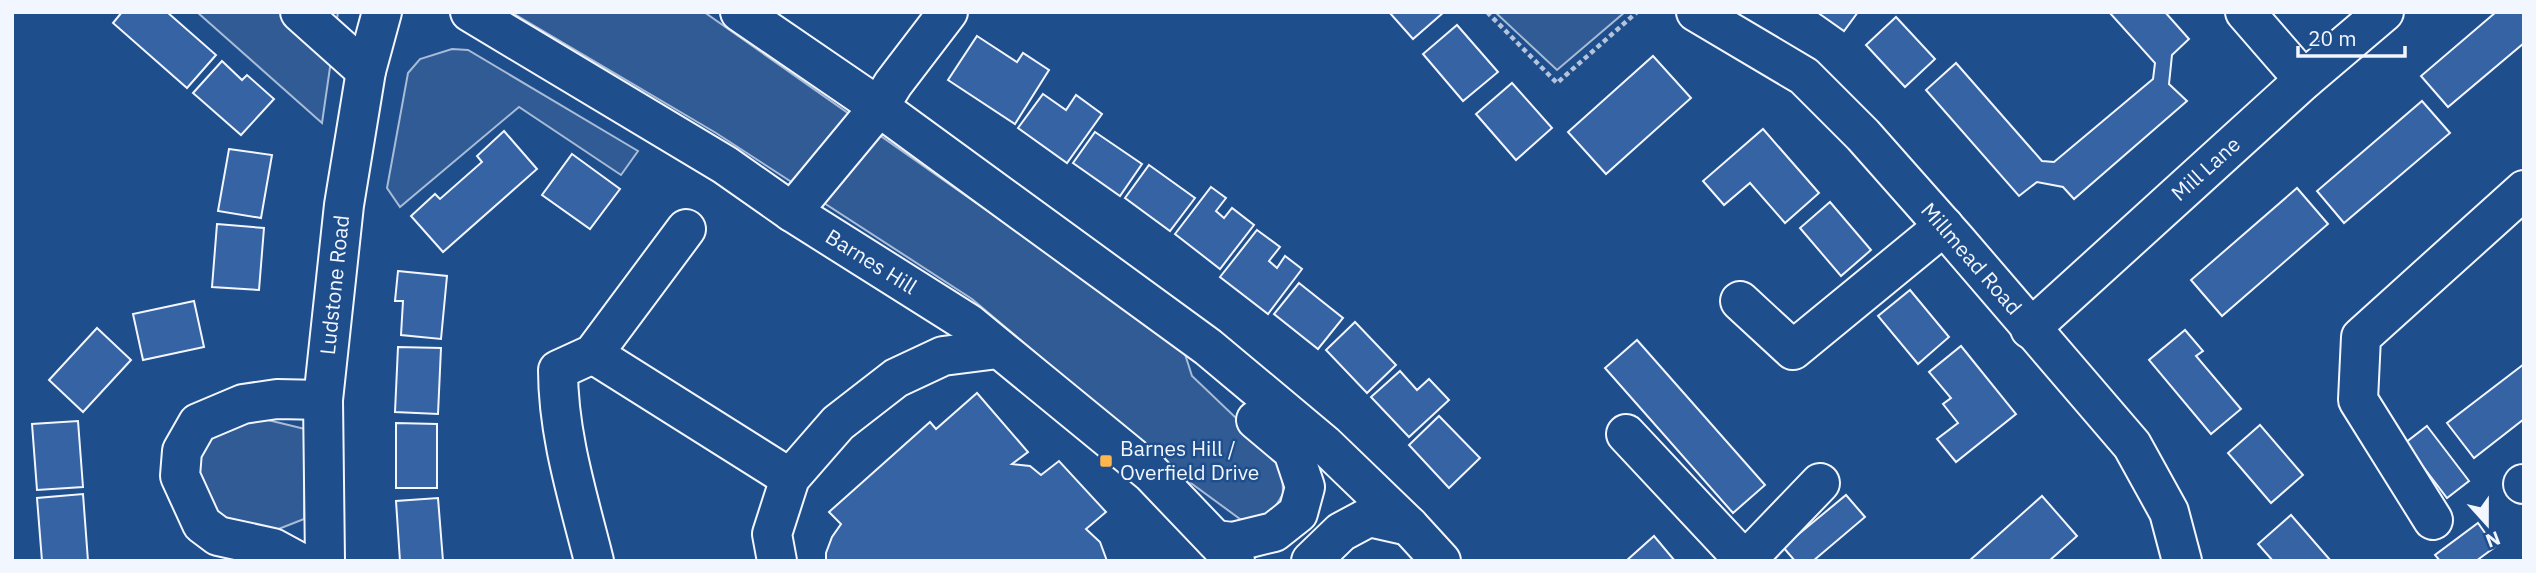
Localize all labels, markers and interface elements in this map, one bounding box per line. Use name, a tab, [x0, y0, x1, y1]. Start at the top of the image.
scale bar	[2298, 14, 2405, 58]
text: 20 m	[2308, 24, 2357, 52]
street label: Mill Lane	[2165, 130, 2246, 207]
street label: Millmead Road	[1915, 196, 2028, 320]
street label: Ludstone Road	[313, 214, 355, 356]
street label: Barnes Hill	[821, 222, 923, 300]
place label: Barnes Hill / Overfield Drive	[1120, 434, 1259, 486]
marker: Barnes Hill / Overfield Drive	[1098, 453, 1114, 469]
north arrow	[2452, 489, 2522, 559]
text: N	[2482, 526, 2504, 554]

